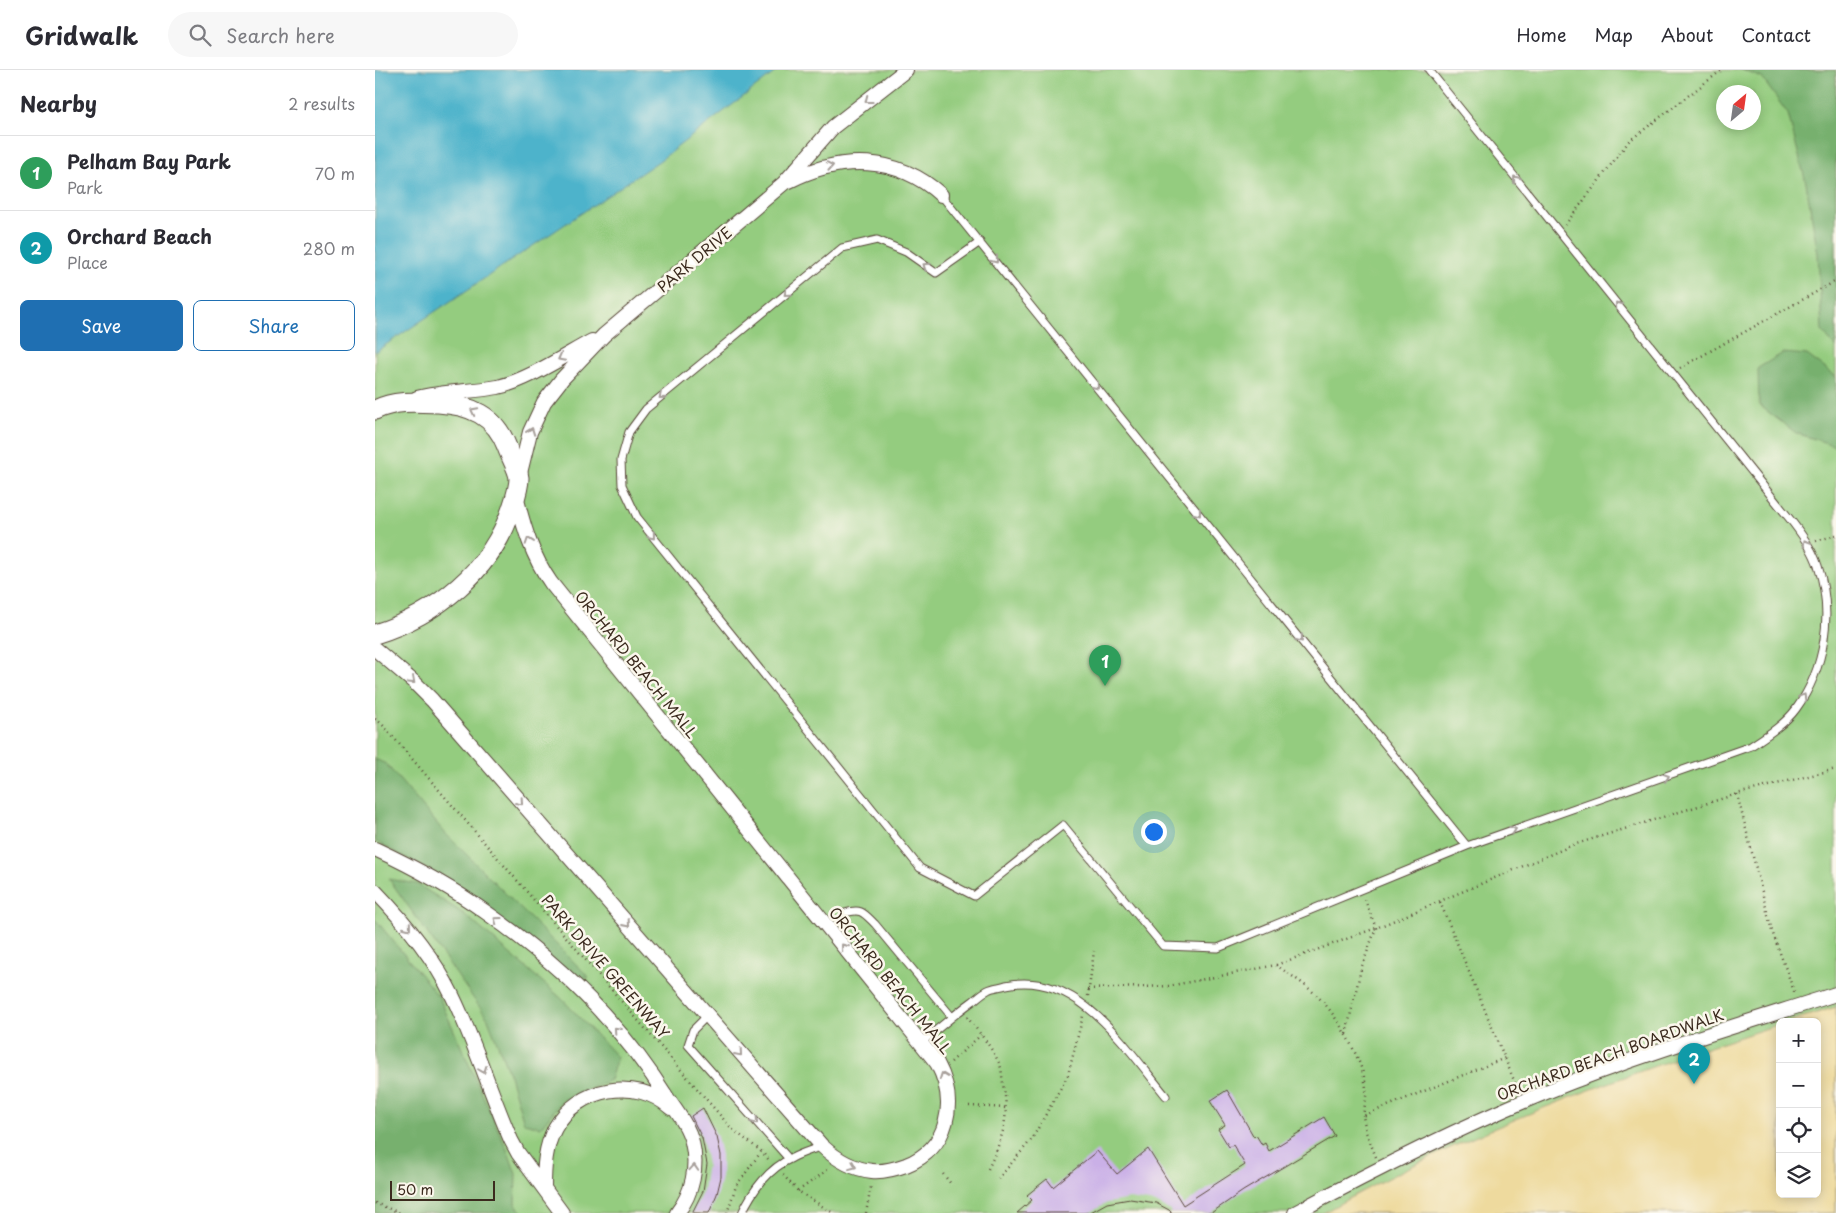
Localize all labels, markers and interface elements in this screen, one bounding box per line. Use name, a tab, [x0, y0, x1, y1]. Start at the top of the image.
search box	[168, 12, 518, 57]
text: Gridwalk	[25, 17, 138, 53]
icon: search	[186, 21, 214, 49]
text: Search here	[226, 21, 335, 49]
text: Home	[1516, 21, 1566, 48]
text: Map	[1594, 21, 1633, 48]
text: About	[1661, 21, 1713, 48]
text: Contact	[1741, 21, 1811, 48]
north arrow	[1716, 85, 1761, 130]
text: Nearby	[20, 87, 97, 119]
text: 2 results	[288, 91, 355, 115]
one-way arrow	[864, 94, 874, 103]
text: Pelham Bay Park	[67, 147, 231, 175]
text: 1	[32, 161, 40, 185]
text: 70 m	[315, 161, 355, 185]
one-way arrow	[825, 162, 834, 172]
text: Park	[67, 175, 103, 199]
one-way arrow	[1513, 175, 1522, 184]
street label: PARK DRIVE	[651, 221, 737, 297]
text: Orchard Beach	[67, 222, 212, 250]
text: 2	[30, 236, 42, 260]
text: 280 m	[303, 236, 355, 260]
text: Place	[67, 250, 108, 274]
one-way arrow	[989, 254, 998, 263]
one-way arrow	[922, 263, 932, 272]
one-way arrow	[784, 287, 793, 296]
button: Save	[20, 300, 183, 351]
button: Share	[193, 300, 355, 351]
one-way arrow	[1616, 302, 1624, 311]
one-way arrow	[557, 352, 566, 362]
one-way arrow	[1091, 380, 1099, 389]
one-way arrow	[659, 391, 668, 399]
one-way arrow	[470, 407, 479, 417]
one-way arrow	[525, 427, 535, 435]
one-way arrow	[1193, 507, 1201, 516]
one-way arrow	[646, 530, 654, 539]
one-way arrow	[524, 538, 534, 546]
one-way arrow	[1803, 539, 1813, 548]
street label: ORCHARD BEACH MALL	[570, 585, 704, 743]
one-way arrow	[1295, 634, 1304, 643]
pin: 1	[1089, 645, 1121, 686]
one-way arrow	[407, 675, 416, 684]
one-way arrow	[1796, 693, 1806, 702]
one-way arrow	[1661, 773, 1670, 783]
one-way arrow	[515, 796, 524, 805]
your location	[1141, 819, 1167, 845]
one-way arrow	[1508, 826, 1517, 836]
street label: PARK DRIVE GREENWAY	[537, 889, 676, 1044]
street label: ORCHARD BEACH MALL	[824, 901, 958, 1059]
one-way arrow	[493, 917, 503, 926]
one-way arrow	[621, 919, 630, 928]
one-way arrow	[402, 922, 411, 931]
one-way arrow	[842, 944, 850, 953]
street label: ORCHARD BEACH BOARDWALK	[1493, 1002, 1727, 1106]
map controls	[1776, 1018, 1821, 1198]
button: +	[1776, 1018, 1821, 1063]
one-way arrow	[613, 1026, 622, 1035]
pin: 2	[1678, 1043, 1710, 1084]
one-way arrow	[733, 1047, 742, 1056]
button: −	[1776, 1063, 1821, 1108]
one-way arrow	[477, 1065, 488, 1074]
one-way arrow	[939, 1072, 949, 1081]
button: locate	[1776, 1108, 1821, 1153]
one-way arrow	[749, 1116, 758, 1125]
button: layers	[1776, 1153, 1821, 1198]
one-way arrow	[848, 1160, 857, 1170]
one-way arrow	[689, 1164, 700, 1172]
scale bar	[390, 1178, 495, 1201]
text: 50 m	[397, 1179, 433, 1200]

